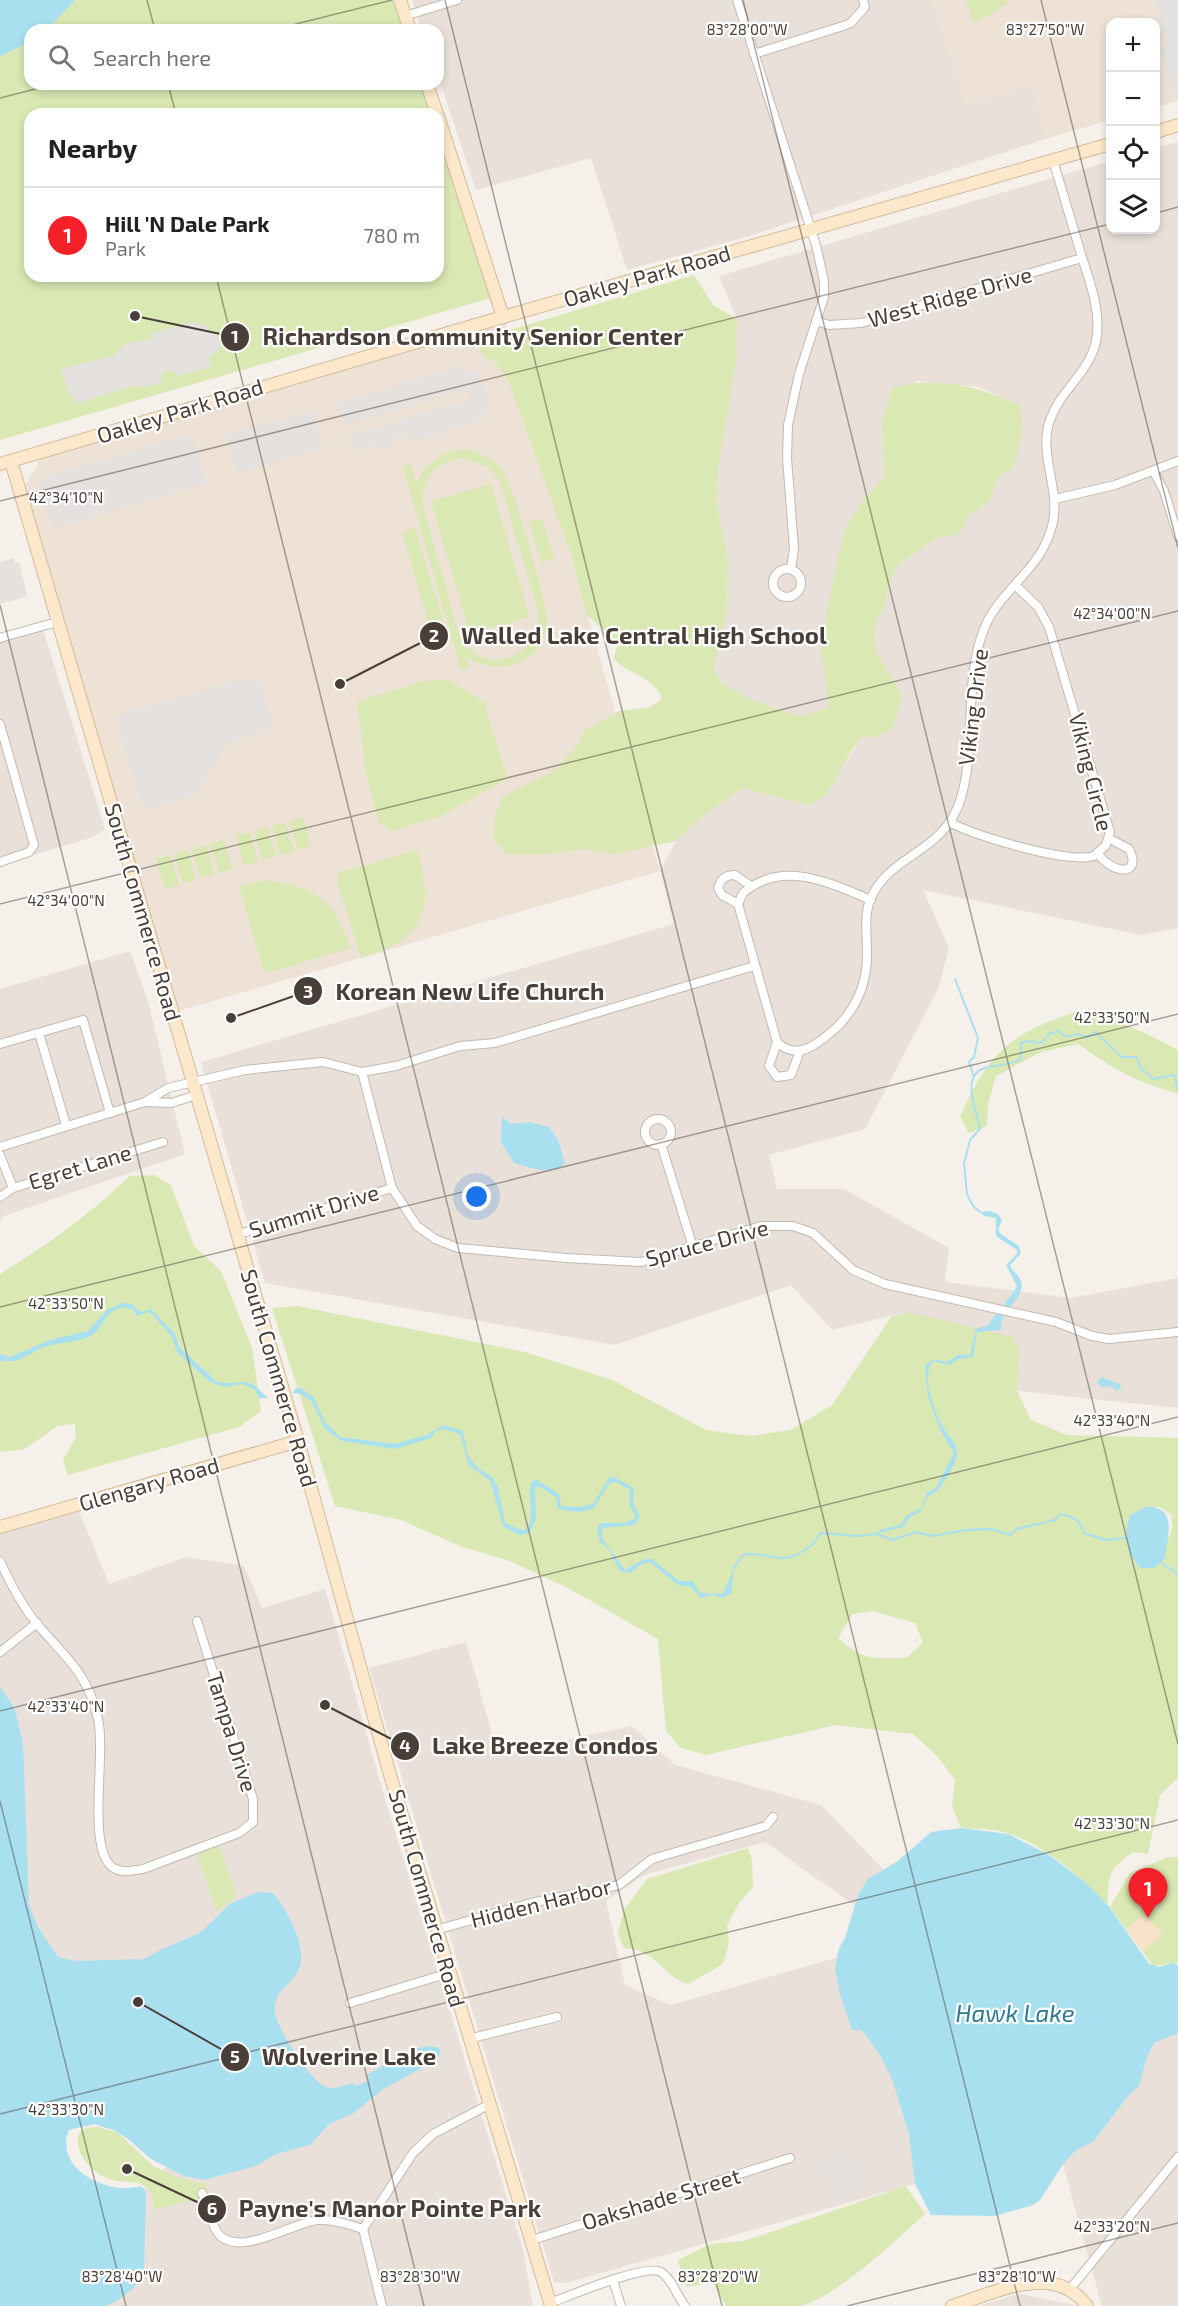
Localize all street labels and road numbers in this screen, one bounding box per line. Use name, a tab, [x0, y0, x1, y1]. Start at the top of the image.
street label: Oakley Park Road	[560, 239, 733, 311]
street label: West Ridge Drive	[865, 260, 1035, 332]
street label: Oakley Park Road	[93, 372, 266, 448]
street label: Viking Drive	[952, 647, 992, 767]
street label: Viking Circle	[1065, 710, 1119, 834]
street label: South Commerce Road	[100, 800, 188, 1024]
street label: Egret Lane	[25, 1138, 134, 1194]
street label: Summit Drive	[246, 1178, 382, 1242]
street label: Spruce Drive	[643, 1213, 771, 1271]
street label: South Commerce Road	[236, 1266, 324, 1490]
street label: Glengary Road	[76, 1451, 222, 1515]
street label: Tampa Drive	[202, 1669, 264, 1795]
street label: South Commerce Road	[384, 1786, 472, 2010]
street label: Hidden Harbor	[468, 1872, 614, 1932]
street label: Oakshade Street	[578, 2162, 743, 2235]

